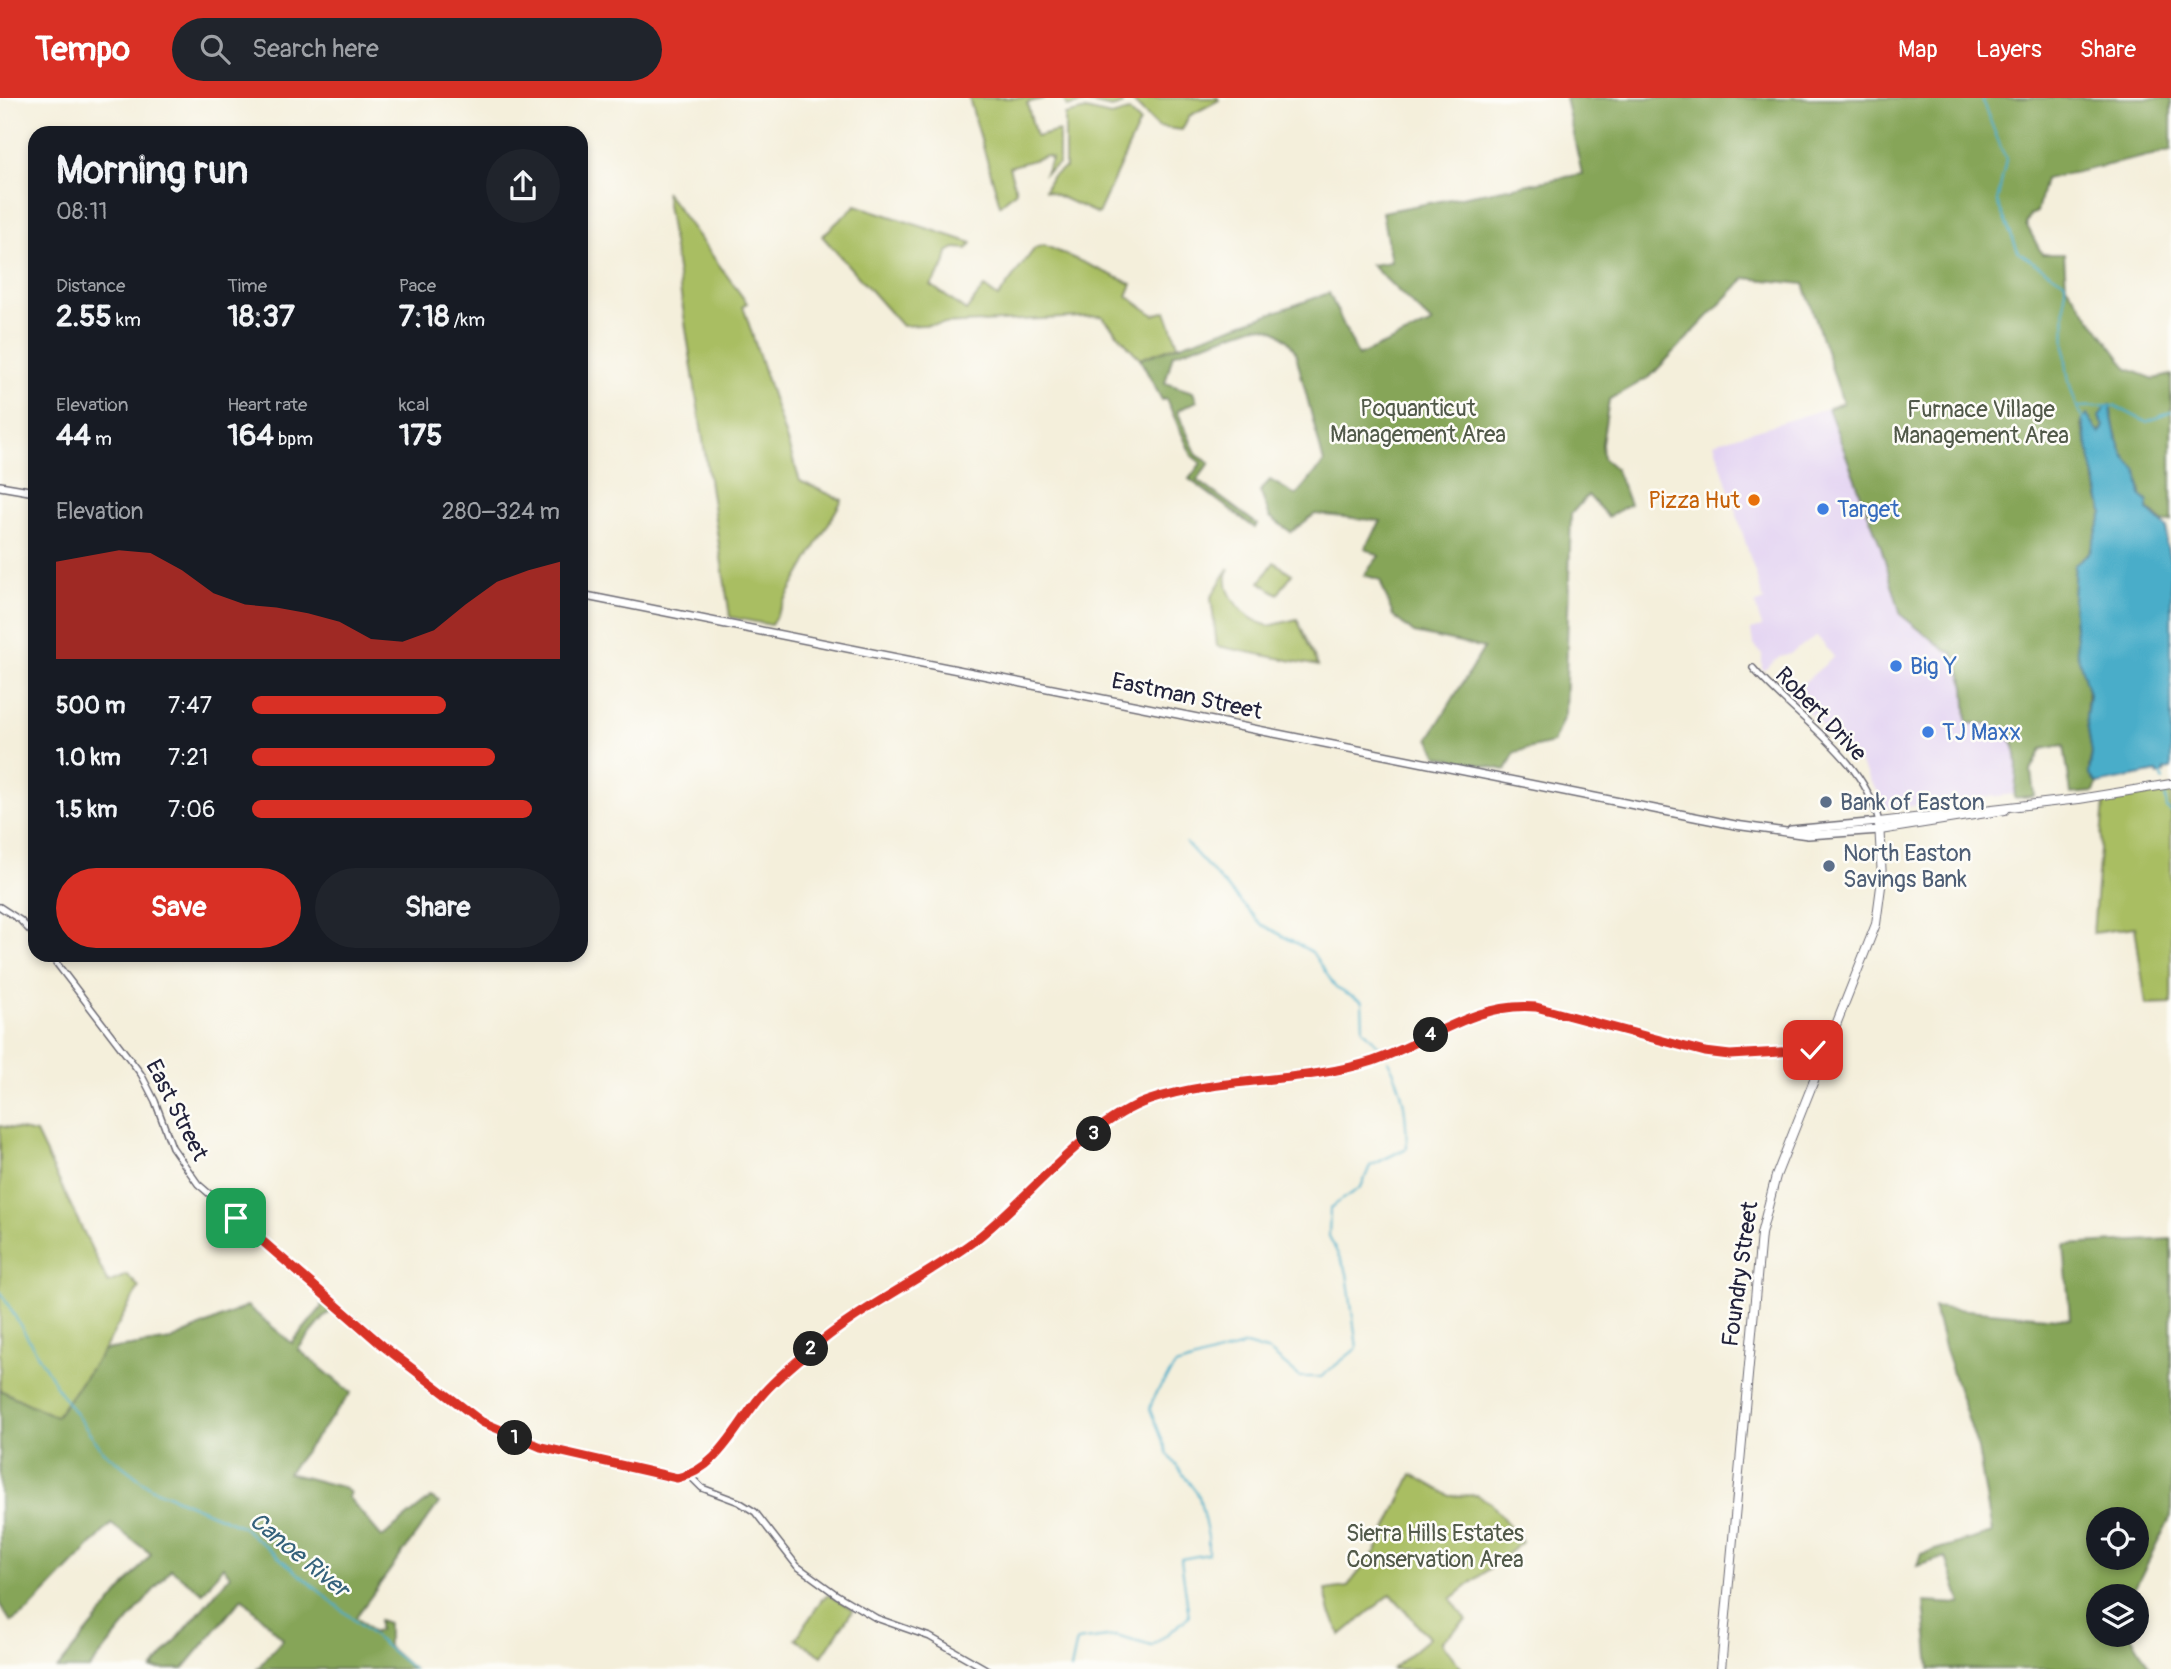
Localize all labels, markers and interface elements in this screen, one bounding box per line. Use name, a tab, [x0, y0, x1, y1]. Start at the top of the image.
search box	[172, 18, 662, 81]
text: Tempo	[35, 29, 130, 70]
icon: search	[196, 30, 234, 68]
text: Search here	[252, 33, 379, 65]
text: Map	[1898, 35, 1938, 64]
text: Layers	[1976, 35, 2042, 64]
text: Share	[2080, 35, 2136, 64]
text: Morning run	[56, 147, 248, 195]
button: share	[486, 149, 560, 223]
text: 08:11	[56, 197, 107, 226]
text: Distance	[56, 274, 125, 298]
text: Time	[227, 274, 267, 298]
text: Pace	[399, 274, 436, 298]
text: 2.55	[56, 298, 112, 335]
text: 18:37	[227, 298, 295, 335]
text: 7:18	[399, 298, 449, 335]
text: km	[112, 308, 141, 332]
text: /km	[449, 308, 485, 332]
text: Elevation	[56, 393, 128, 417]
text: Heart rate	[227, 393, 307, 417]
text: kcal	[399, 393, 430, 417]
park label: Poquanticut Management Area	[1330, 394, 1506, 449]
park label: Furnace Village Management Area	[1893, 395, 2069, 450]
text: 44	[56, 417, 91, 454]
text: 164	[227, 417, 274, 454]
text: 175	[399, 417, 443, 454]
text: m	[91, 427, 112, 451]
text: bpm	[274, 427, 313, 451]
place label: Pizza Hut	[1648, 486, 1741, 515]
marker: Pizza Hut	[1746, 492, 1762, 508]
place label: Target	[1837, 495, 1900, 524]
text: Elevation	[56, 497, 144, 526]
text: 280–324 m	[442, 497, 560, 526]
marker: Target	[1815, 501, 1831, 517]
place label: Big Y	[1910, 652, 1957, 681]
marker: Big Y	[1888, 658, 1904, 674]
street label: Robert Drive	[1769, 661, 1874, 768]
street label: Eastman Street	[1109, 666, 1266, 726]
text: 500 m	[56, 691, 125, 720]
text: 7:47	[168, 691, 212, 720]
place label: TJ Maxx	[1942, 718, 2021, 747]
marker: TJ Maxx	[1920, 724, 1936, 740]
text: 1.0 km	[56, 743, 121, 772]
text: 7:21	[168, 743, 208, 772]
place label: Bank of Easton	[1840, 788, 1985, 817]
marker: Bank of Easton	[1818, 794, 1834, 810]
text: 1.5 km	[56, 795, 118, 824]
text: 7:06	[168, 795, 215, 824]
place label: North Easton Savings Bank	[1843, 839, 1972, 894]
marker: North Easton Savings Bank	[1821, 858, 1837, 874]
button: Save	[56, 868, 301, 948]
button: Share	[315, 868, 560, 948]
pin: 4	[1414, 1018, 1448, 1052]
pin	[1783, 1020, 1843, 1080]
text: 4	[1425, 1022, 1436, 1046]
icon: check	[1794, 1031, 1832, 1069]
street label: East Street	[139, 1055, 215, 1166]
pin: 3	[1076, 1116, 1112, 1152]
text: 3	[1088, 1121, 1099, 1145]
pin	[206, 1188, 266, 1248]
icon: arrive	[217, 1199, 255, 1237]
street label: Foundry Street	[1715, 1199, 1765, 1348]
pin: 2	[794, 1332, 828, 1366]
text: 2	[805, 1336, 816, 1360]
pin: 1	[498, 1420, 532, 1456]
text: 1	[511, 1425, 518, 1449]
water label: Canoe River	[244, 1506, 357, 1606]
map controls	[2086, 1507, 2149, 1647]
button: locate	[2086, 1507, 2149, 1570]
park label: Sierra Hills Estates Conservation Area	[1346, 1519, 1524, 1574]
button: layers	[2086, 1584, 2149, 1647]

